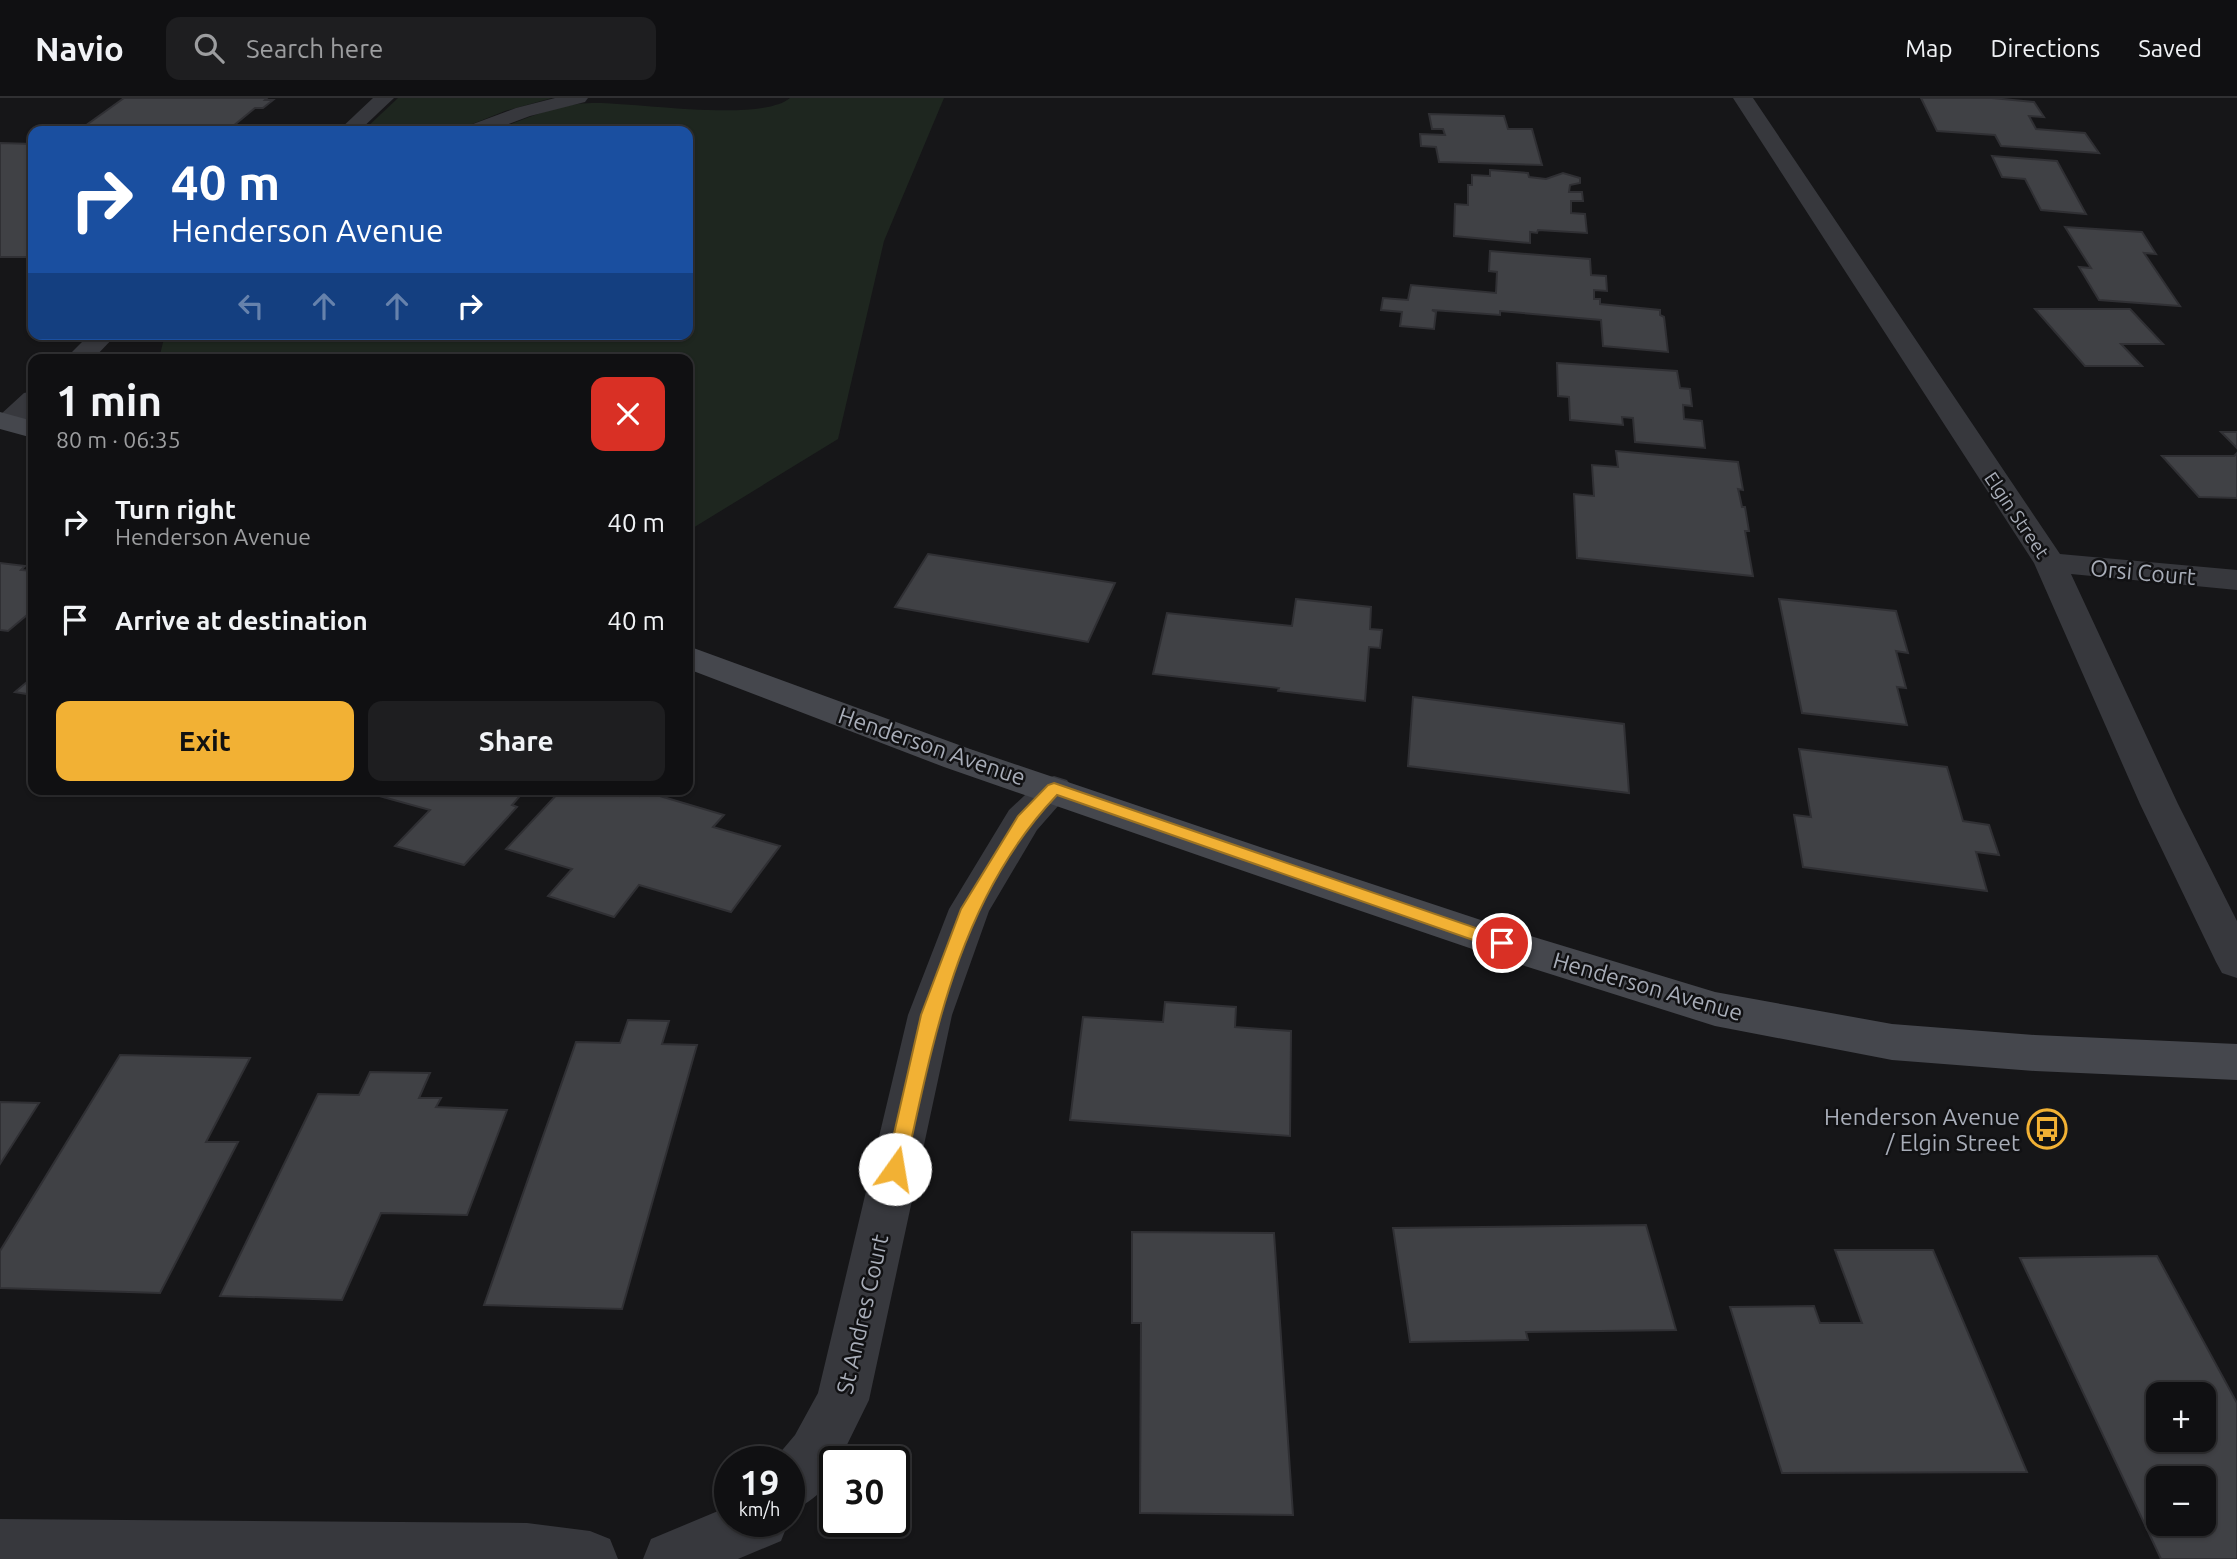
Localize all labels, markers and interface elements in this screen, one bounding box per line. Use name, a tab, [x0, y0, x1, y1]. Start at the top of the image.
search box	[166, 17, 656, 80]
icon: search	[190, 29, 228, 67]
text: Navio	[35, 30, 124, 67]
text: Search here	[246, 34, 383, 63]
text: Map	[1905, 35, 1952, 62]
text: Directions	[1990, 35, 2100, 62]
text: Saved	[2138, 35, 2202, 62]
icon: right	[56, 154, 147, 245]
text: 40 m	[171, 154, 280, 209]
text: Henderson Avenue	[171, 212, 444, 248]
icon: left	[232, 287, 270, 325]
icon: ahead	[305, 287, 343, 325]
icon: ahead	[378, 287, 416, 325]
icon: right	[451, 287, 489, 325]
text: 1 min	[56, 377, 162, 424]
button: close	[591, 377, 665, 451]
text: 80 m · 06:35	[56, 427, 181, 452]
street label: Elgin Street	[1980, 468, 2054, 563]
text: Turn right	[115, 495, 236, 524]
icon: right	[56, 503, 94, 541]
text: 40 m	[607, 508, 665, 537]
text: Henderson Avenue	[115, 524, 311, 549]
street label: Orsi Court	[2089, 555, 2197, 589]
icon: arrive	[56, 601, 94, 639]
text: Arrive at destination	[115, 606, 368, 635]
text: 40 m	[607, 606, 665, 635]
button: Exit	[56, 701, 354, 781]
button: Share	[368, 701, 665, 781]
street label: Henderson Avenue	[835, 702, 1029, 790]
pin	[1472, 913, 1532, 973]
icon: arrive	[1483, 924, 1521, 962]
street label: Henderson Avenue	[1550, 947, 1746, 1025]
place label: Henderson Avenue / Elgin Street	[1824, 1104, 2020, 1155]
bus stop icon: Henderson Avenue / Elgin Street	[2026, 1108, 2068, 1150]
position arrow	[858, 1132, 932, 1206]
street label: St Andres Court	[831, 1232, 893, 1396]
map controls	[2146, 1382, 2216, 1536]
button: +	[2146, 1382, 2216, 1452]
speed limit sign: 30	[819, 1446, 910, 1537]
text: 19	[740, 1462, 779, 1502]
button: −	[2146, 1466, 2216, 1536]
text: km/h	[739, 1499, 780, 1519]

